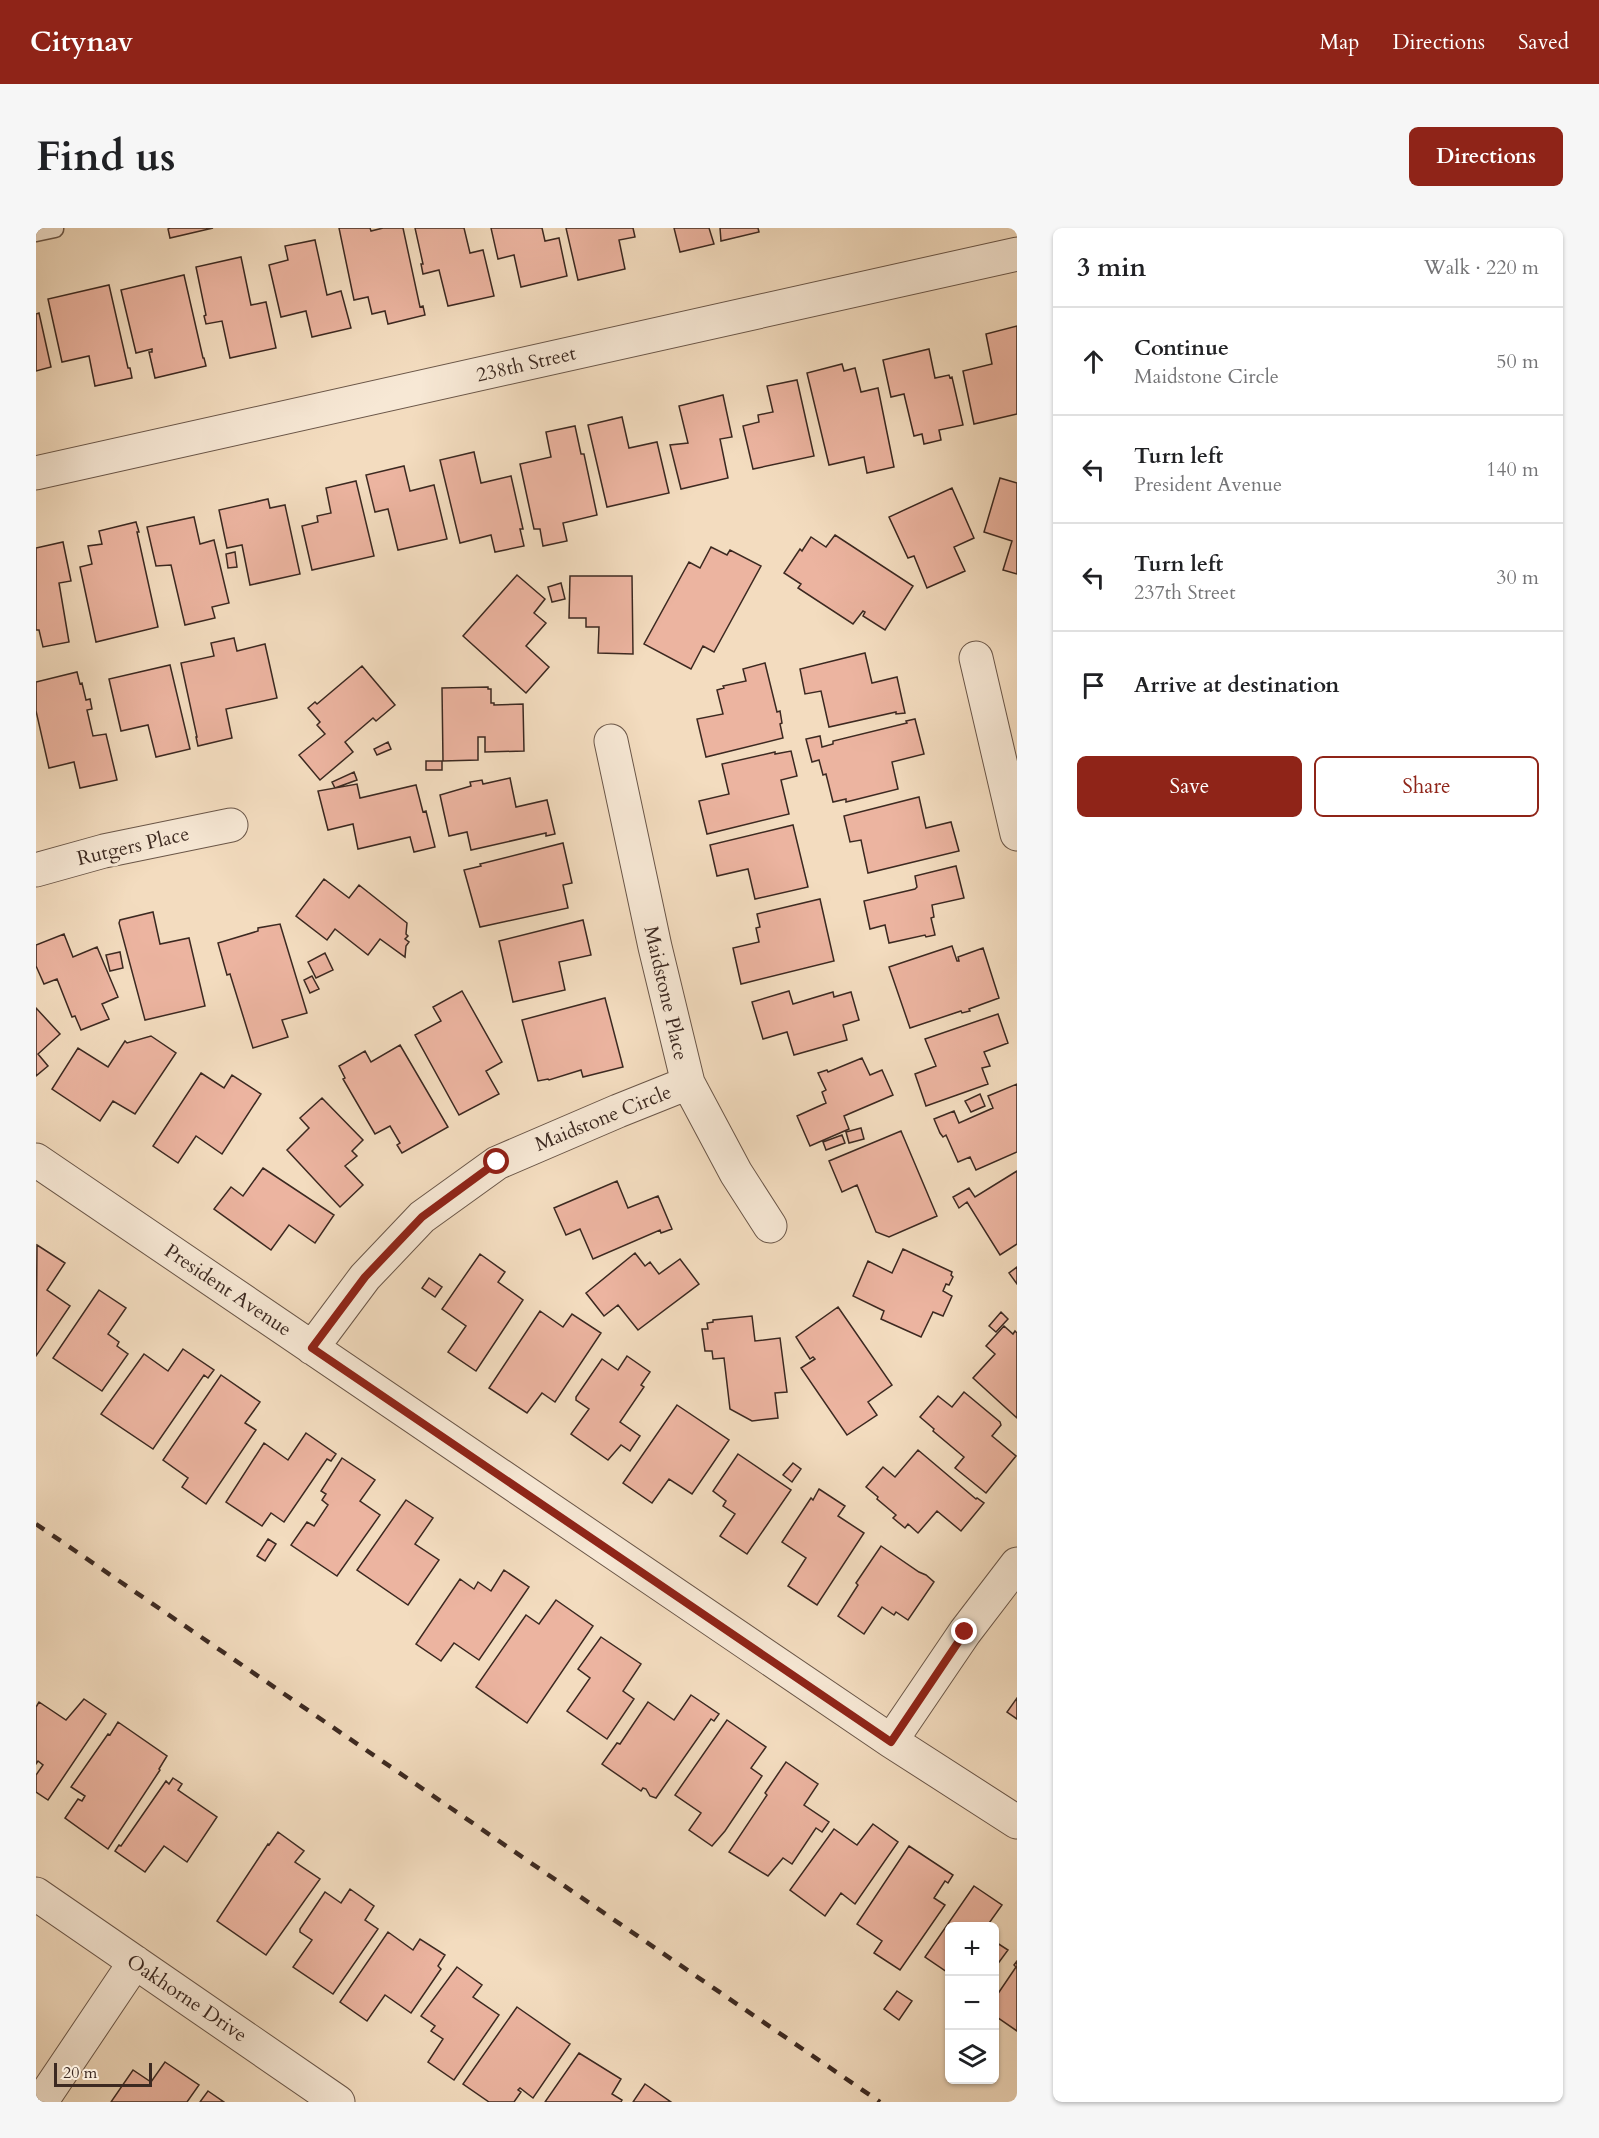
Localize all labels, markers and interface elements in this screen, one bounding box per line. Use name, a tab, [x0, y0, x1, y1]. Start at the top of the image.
text: Citynav	[30, 23, 133, 61]
text: Map	[1319, 28, 1359, 57]
text: Directions	[1392, 28, 1485, 57]
text: Saved	[1518, 28, 1569, 57]
button: Directions	[1409, 127, 1563, 186]
text: Find us	[36, 128, 176, 185]
text: 3 min	[1077, 250, 1146, 285]
text: Walk · 220 m	[1424, 254, 1539, 281]
text: Continue	[1134, 333, 1229, 363]
street label: 238th Street	[474, 339, 579, 389]
icon: ahead	[1077, 345, 1110, 378]
text: 50 m	[1496, 348, 1539, 375]
text: Maidstone Circle	[1134, 363, 1279, 390]
text: Turn left	[1134, 441, 1223, 471]
icon: left	[1077, 453, 1110, 486]
text: 140 m	[1486, 456, 1539, 483]
text: President Avenue	[1134, 471, 1282, 498]
text: Turn left	[1134, 549, 1223, 579]
icon: left	[1077, 561, 1110, 594]
text: 30 m	[1496, 564, 1539, 591]
text: 237th Street	[1134, 579, 1236, 606]
icon: arrive	[1077, 669, 1110, 702]
text: Arrive at destination	[1134, 670, 1339, 700]
button: Save	[1077, 756, 1302, 817]
button: Share	[1314, 756, 1539, 817]
street label: Rutgers Place	[74, 820, 192, 872]
street label: Maidstone Place	[637, 923, 695, 1063]
street label: Maidstone Circle	[531, 1078, 675, 1158]
route start	[483, 1148, 509, 1174]
street label: President Avenue	[159, 1237, 297, 1343]
route end	[951, 1618, 977, 1644]
map controls	[945, 1922, 999, 2084]
button: +	[945, 1922, 999, 1976]
street label: Oakhorne Drive	[121, 1948, 253, 2048]
button: −	[945, 1976, 999, 2030]
button: layers	[945, 2030, 999, 2084]
scale bar	[54, 2060, 152, 2088]
text: 20 m	[63, 2062, 97, 2084]

